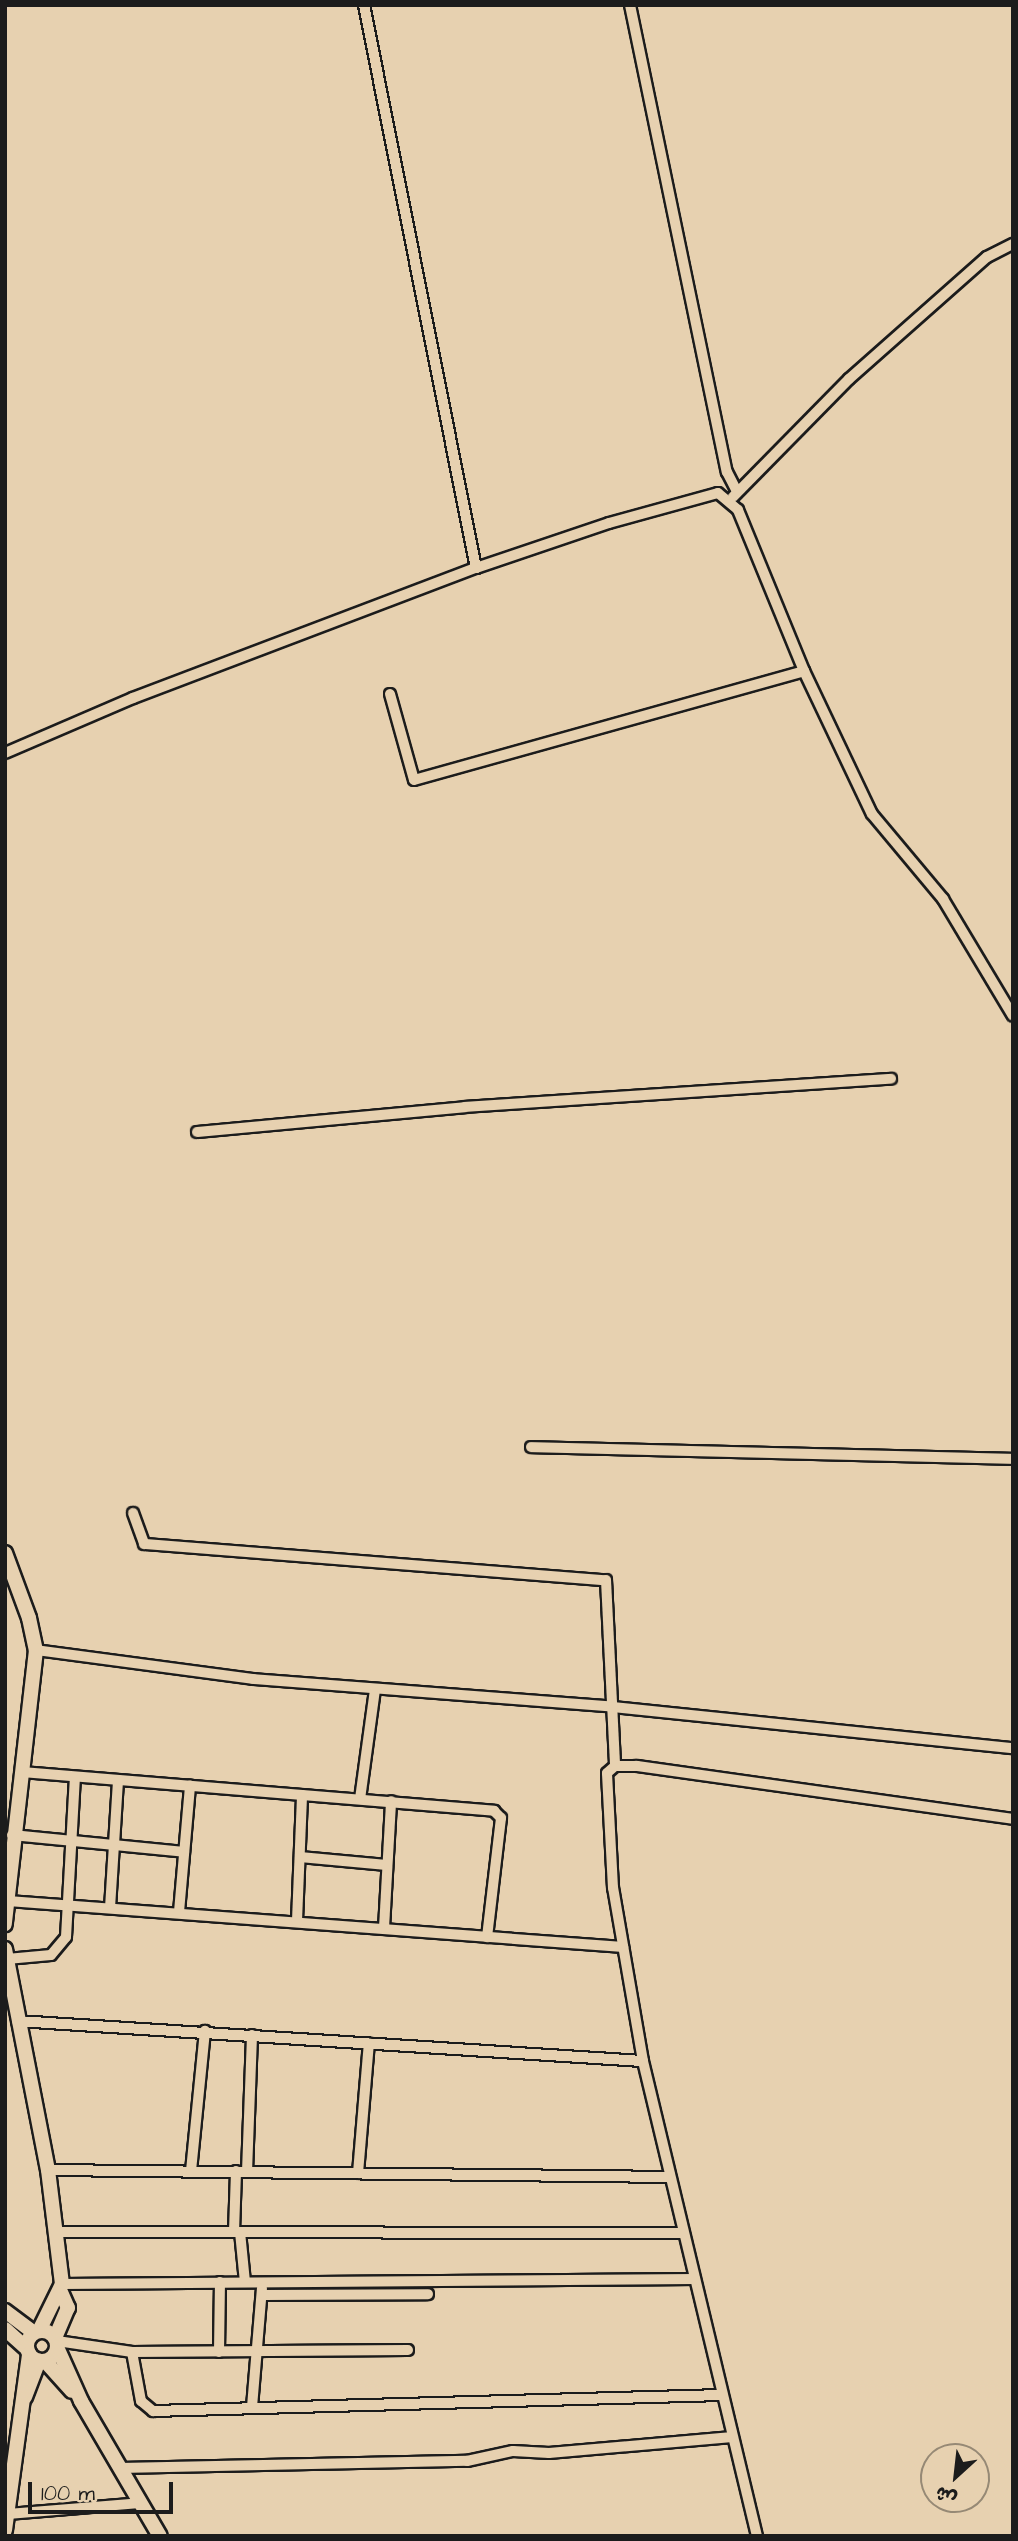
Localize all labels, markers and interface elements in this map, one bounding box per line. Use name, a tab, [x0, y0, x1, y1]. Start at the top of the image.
north arrow	[920, 2443, 990, 2513]
scale bar	[32, 2468, 177, 2512]
text: 100 m	[41, 2479, 95, 2508]
text: ش	[931, 2479, 962, 2512]

